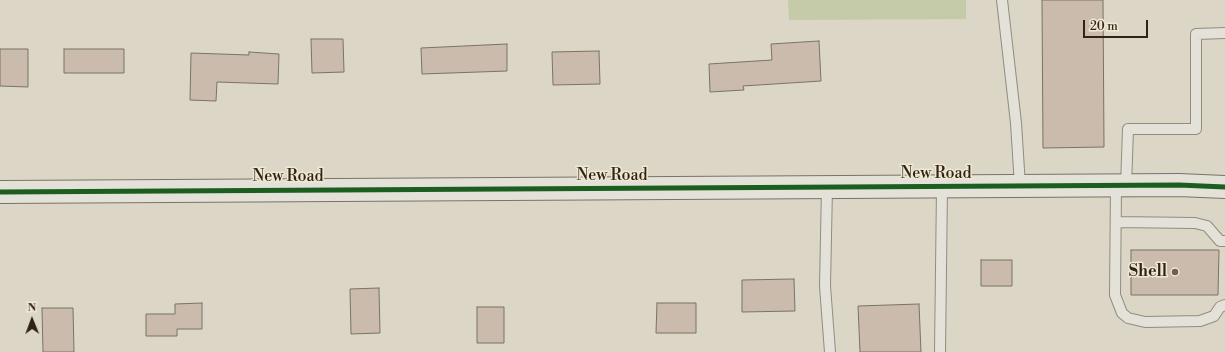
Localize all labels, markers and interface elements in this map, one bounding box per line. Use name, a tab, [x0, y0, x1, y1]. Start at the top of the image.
scale bar	[1085, 12, 1150, 38]
text: 20 m	[1090, 19, 1118, 34]
street label: New Road	[900, 164, 972, 184]
street label: New Road	[576, 166, 648, 186]
street label: New Road	[252, 167, 324, 187]
place label: Shell	[1129, 262, 1167, 282]
marker: Shell	[1170, 267, 1180, 277]
north arrow	[12, 300, 52, 340]
text: N	[27, 301, 36, 315]

